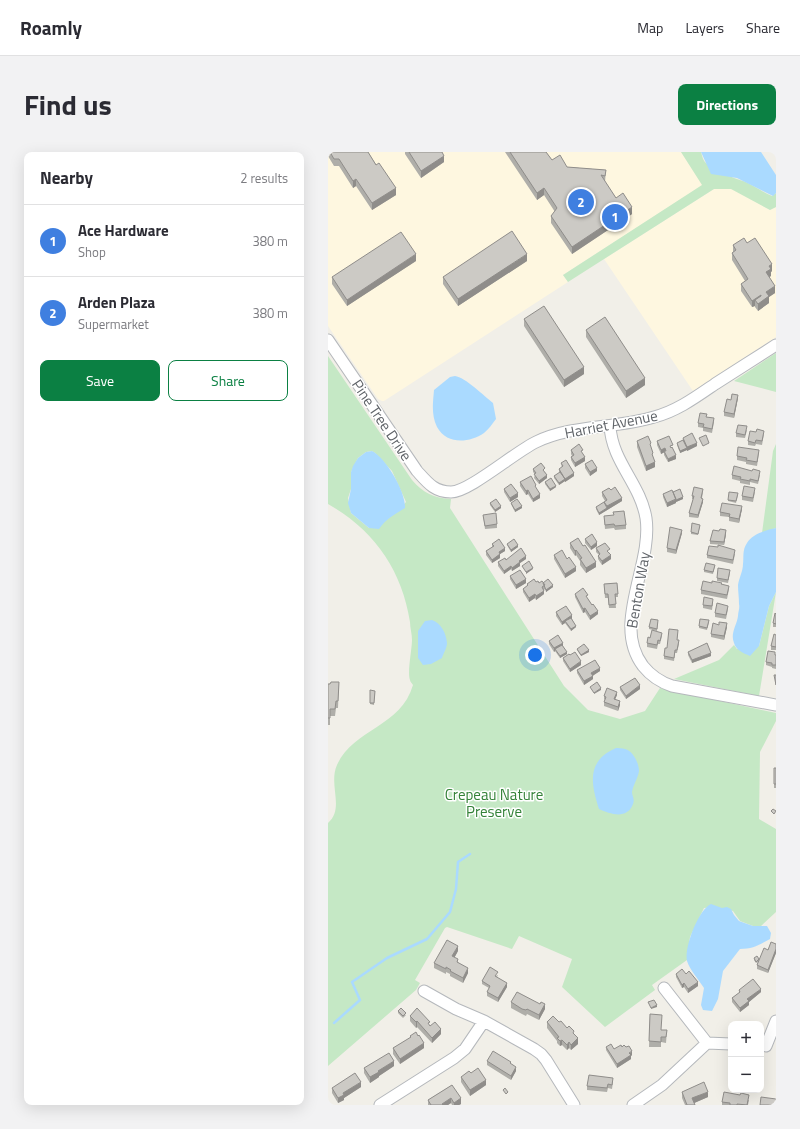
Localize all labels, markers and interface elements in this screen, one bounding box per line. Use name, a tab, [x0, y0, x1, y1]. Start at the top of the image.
text: Roamly	[20, 13, 82, 42]
text: Map	[637, 17, 663, 38]
text: Layers	[685, 17, 724, 38]
text: Share	[746, 17, 780, 38]
text: Find us	[24, 83, 112, 126]
button: Directions	[678, 84, 776, 125]
text: Nearby	[40, 165, 93, 191]
text: 2 results	[240, 168, 288, 188]
pin: 2	[568, 187, 594, 217]
pin: 1	[602, 202, 628, 232]
text: Ace Hardware	[78, 219, 169, 242]
text: 1	[49, 231, 57, 251]
text: 380 m	[252, 231, 288, 251]
text: Shop	[78, 242, 106, 262]
text: Arden Plaza	[78, 291, 155, 314]
text: 2	[49, 303, 57, 323]
text: 380 m	[252, 303, 288, 323]
text: Supermarket	[78, 314, 149, 334]
button: Save	[40, 360, 160, 401]
button: Share	[168, 360, 288, 401]
street label: Pine Tree Drive	[346, 375, 418, 465]
street label: Harriet Avenue	[563, 404, 659, 444]
street label: Benton Way	[620, 550, 656, 630]
your location	[525, 645, 545, 665]
park label: Crepeau Nature Preserve	[445, 783, 543, 823]
map controls	[728, 1021, 764, 1093]
button: +	[728, 1021, 764, 1057]
button: −	[728, 1057, 764, 1093]

